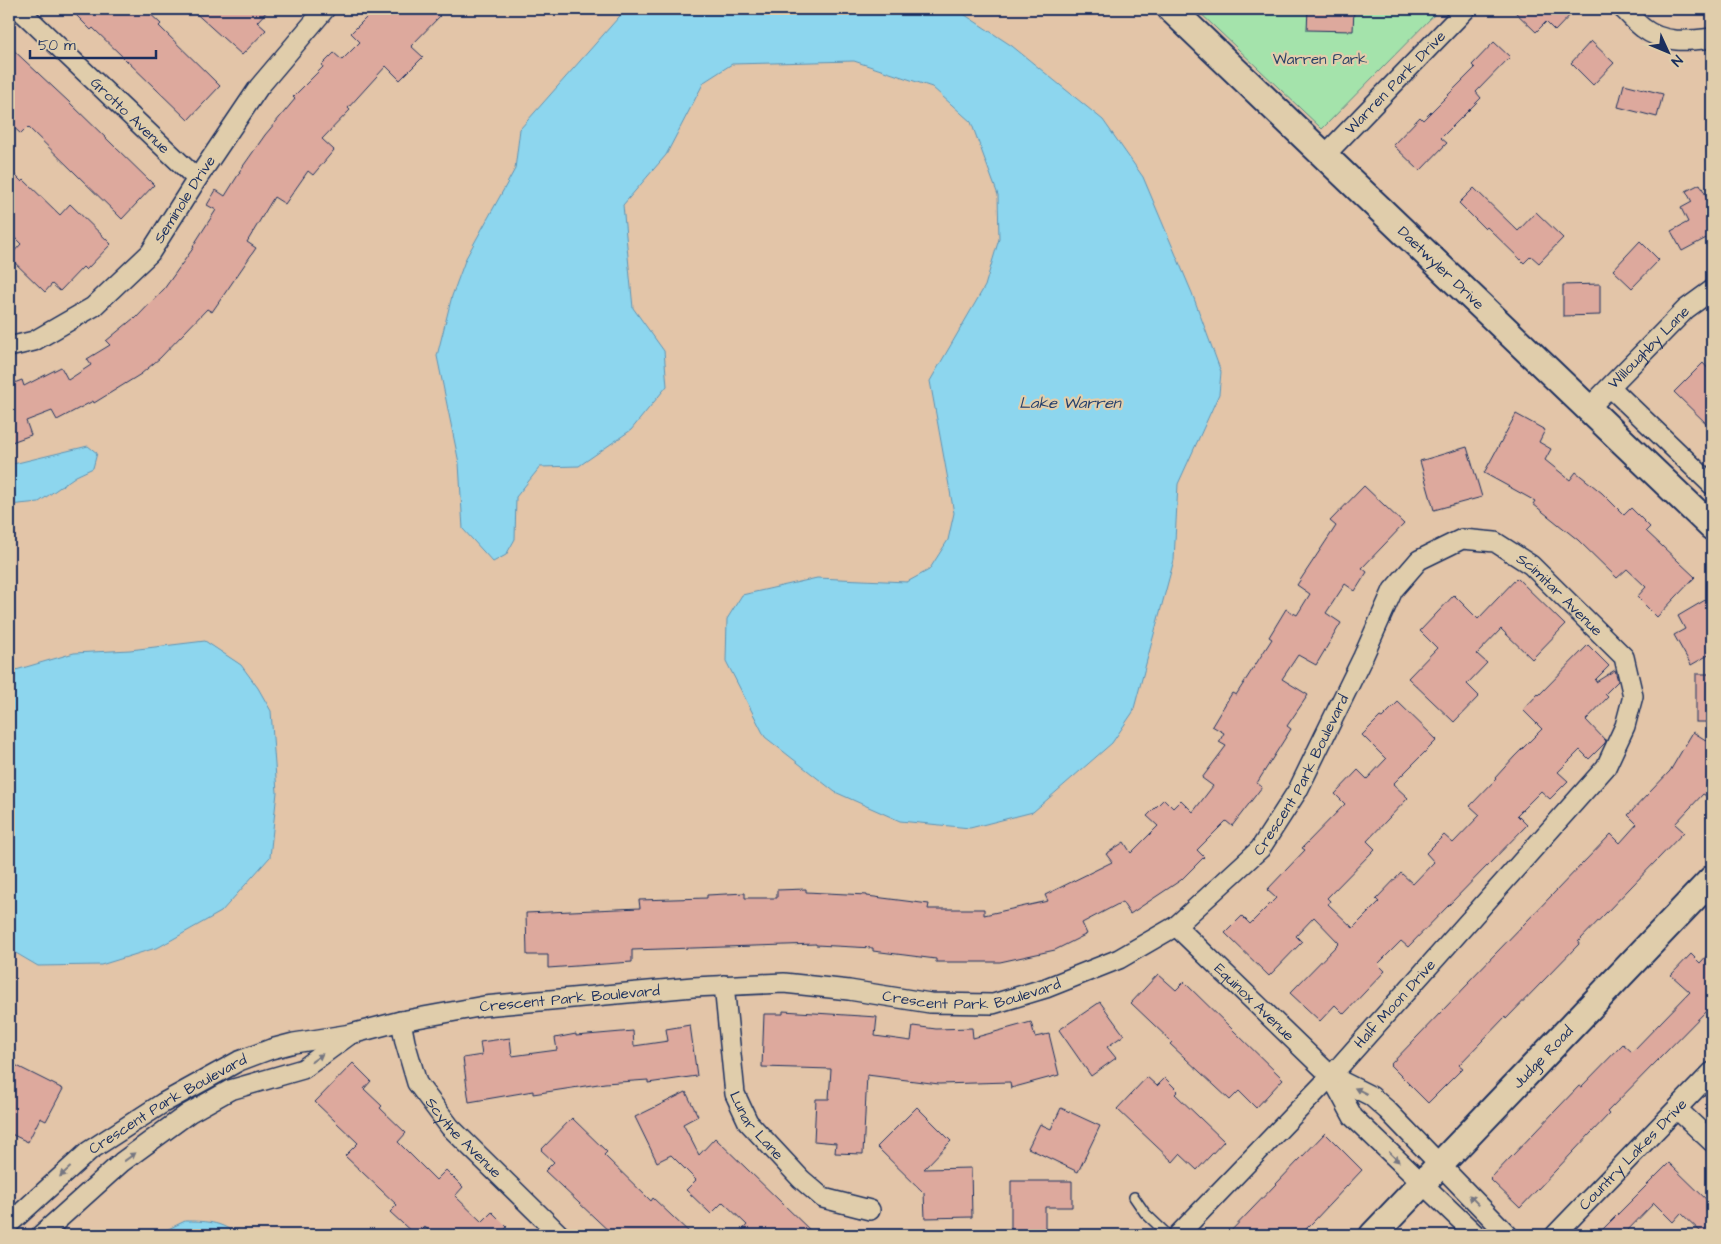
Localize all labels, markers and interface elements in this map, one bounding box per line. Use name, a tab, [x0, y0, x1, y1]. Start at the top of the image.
street label: Warren Park Drive	[1340, 26, 1450, 139]
scale bar	[30, 28, 156, 60]
north arrow	[1644, 28, 1694, 78]
text: 50 m	[38, 35, 76, 56]
park label: Warren Park	[1273, 49, 1367, 70]
text: N	[1666, 50, 1687, 71]
street label: Grotto Avenue	[86, 72, 175, 158]
street label: Seminole Drive	[148, 151, 220, 247]
street label: Daetwyler Drive	[1393, 221, 1489, 314]
street label: Willoughby Lane	[1603, 301, 1694, 393]
water label: Lake Warren	[1019, 392, 1123, 414]
street label: Scimitar Avenue	[1513, 548, 1607, 641]
street label: Crescent Park Boulevard	[1249, 691, 1354, 861]
street label: Half Moon Drive	[1349, 955, 1441, 1053]
street label: Equinox Avenue	[1210, 958, 1299, 1046]
street label: Crescent Park Boulevard	[881, 973, 1064, 1015]
street label: Crescent Park Boulevard	[479, 980, 661, 1017]
street label: Judge Road	[1508, 1021, 1578, 1093]
street label: Crescent Park Boulevard	[84, 1049, 250, 1159]
one-way arrow	[310, 1053, 324, 1063]
one-way arrow	[1353, 1087, 1368, 1095]
street label: Lunar Lane	[725, 1088, 788, 1164]
street label: Scythe Avenue	[421, 1093, 506, 1183]
street label: Country Lakes Drive	[1574, 1094, 1692, 1215]
one-way arrow	[1388, 1151, 1400, 1163]
one-way arrow	[123, 1152, 136, 1162]
one-way arrow	[60, 1166, 72, 1178]
one-way arrow	[1468, 1195, 1480, 1207]

